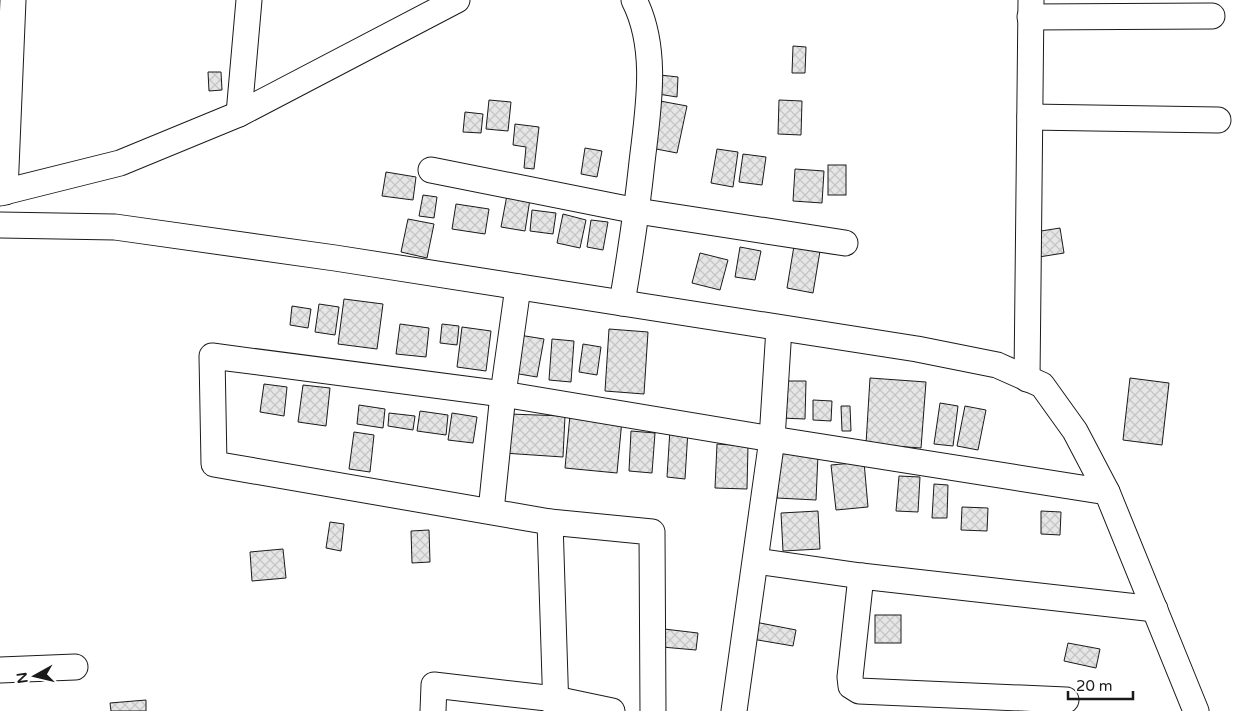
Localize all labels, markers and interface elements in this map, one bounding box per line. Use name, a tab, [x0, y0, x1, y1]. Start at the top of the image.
north arrow	[10, 651, 60, 701]
scale bar	[1068, 668, 1133, 700]
text: N	[13, 671, 32, 684]
text: 20 m	[1076, 677, 1113, 695]

